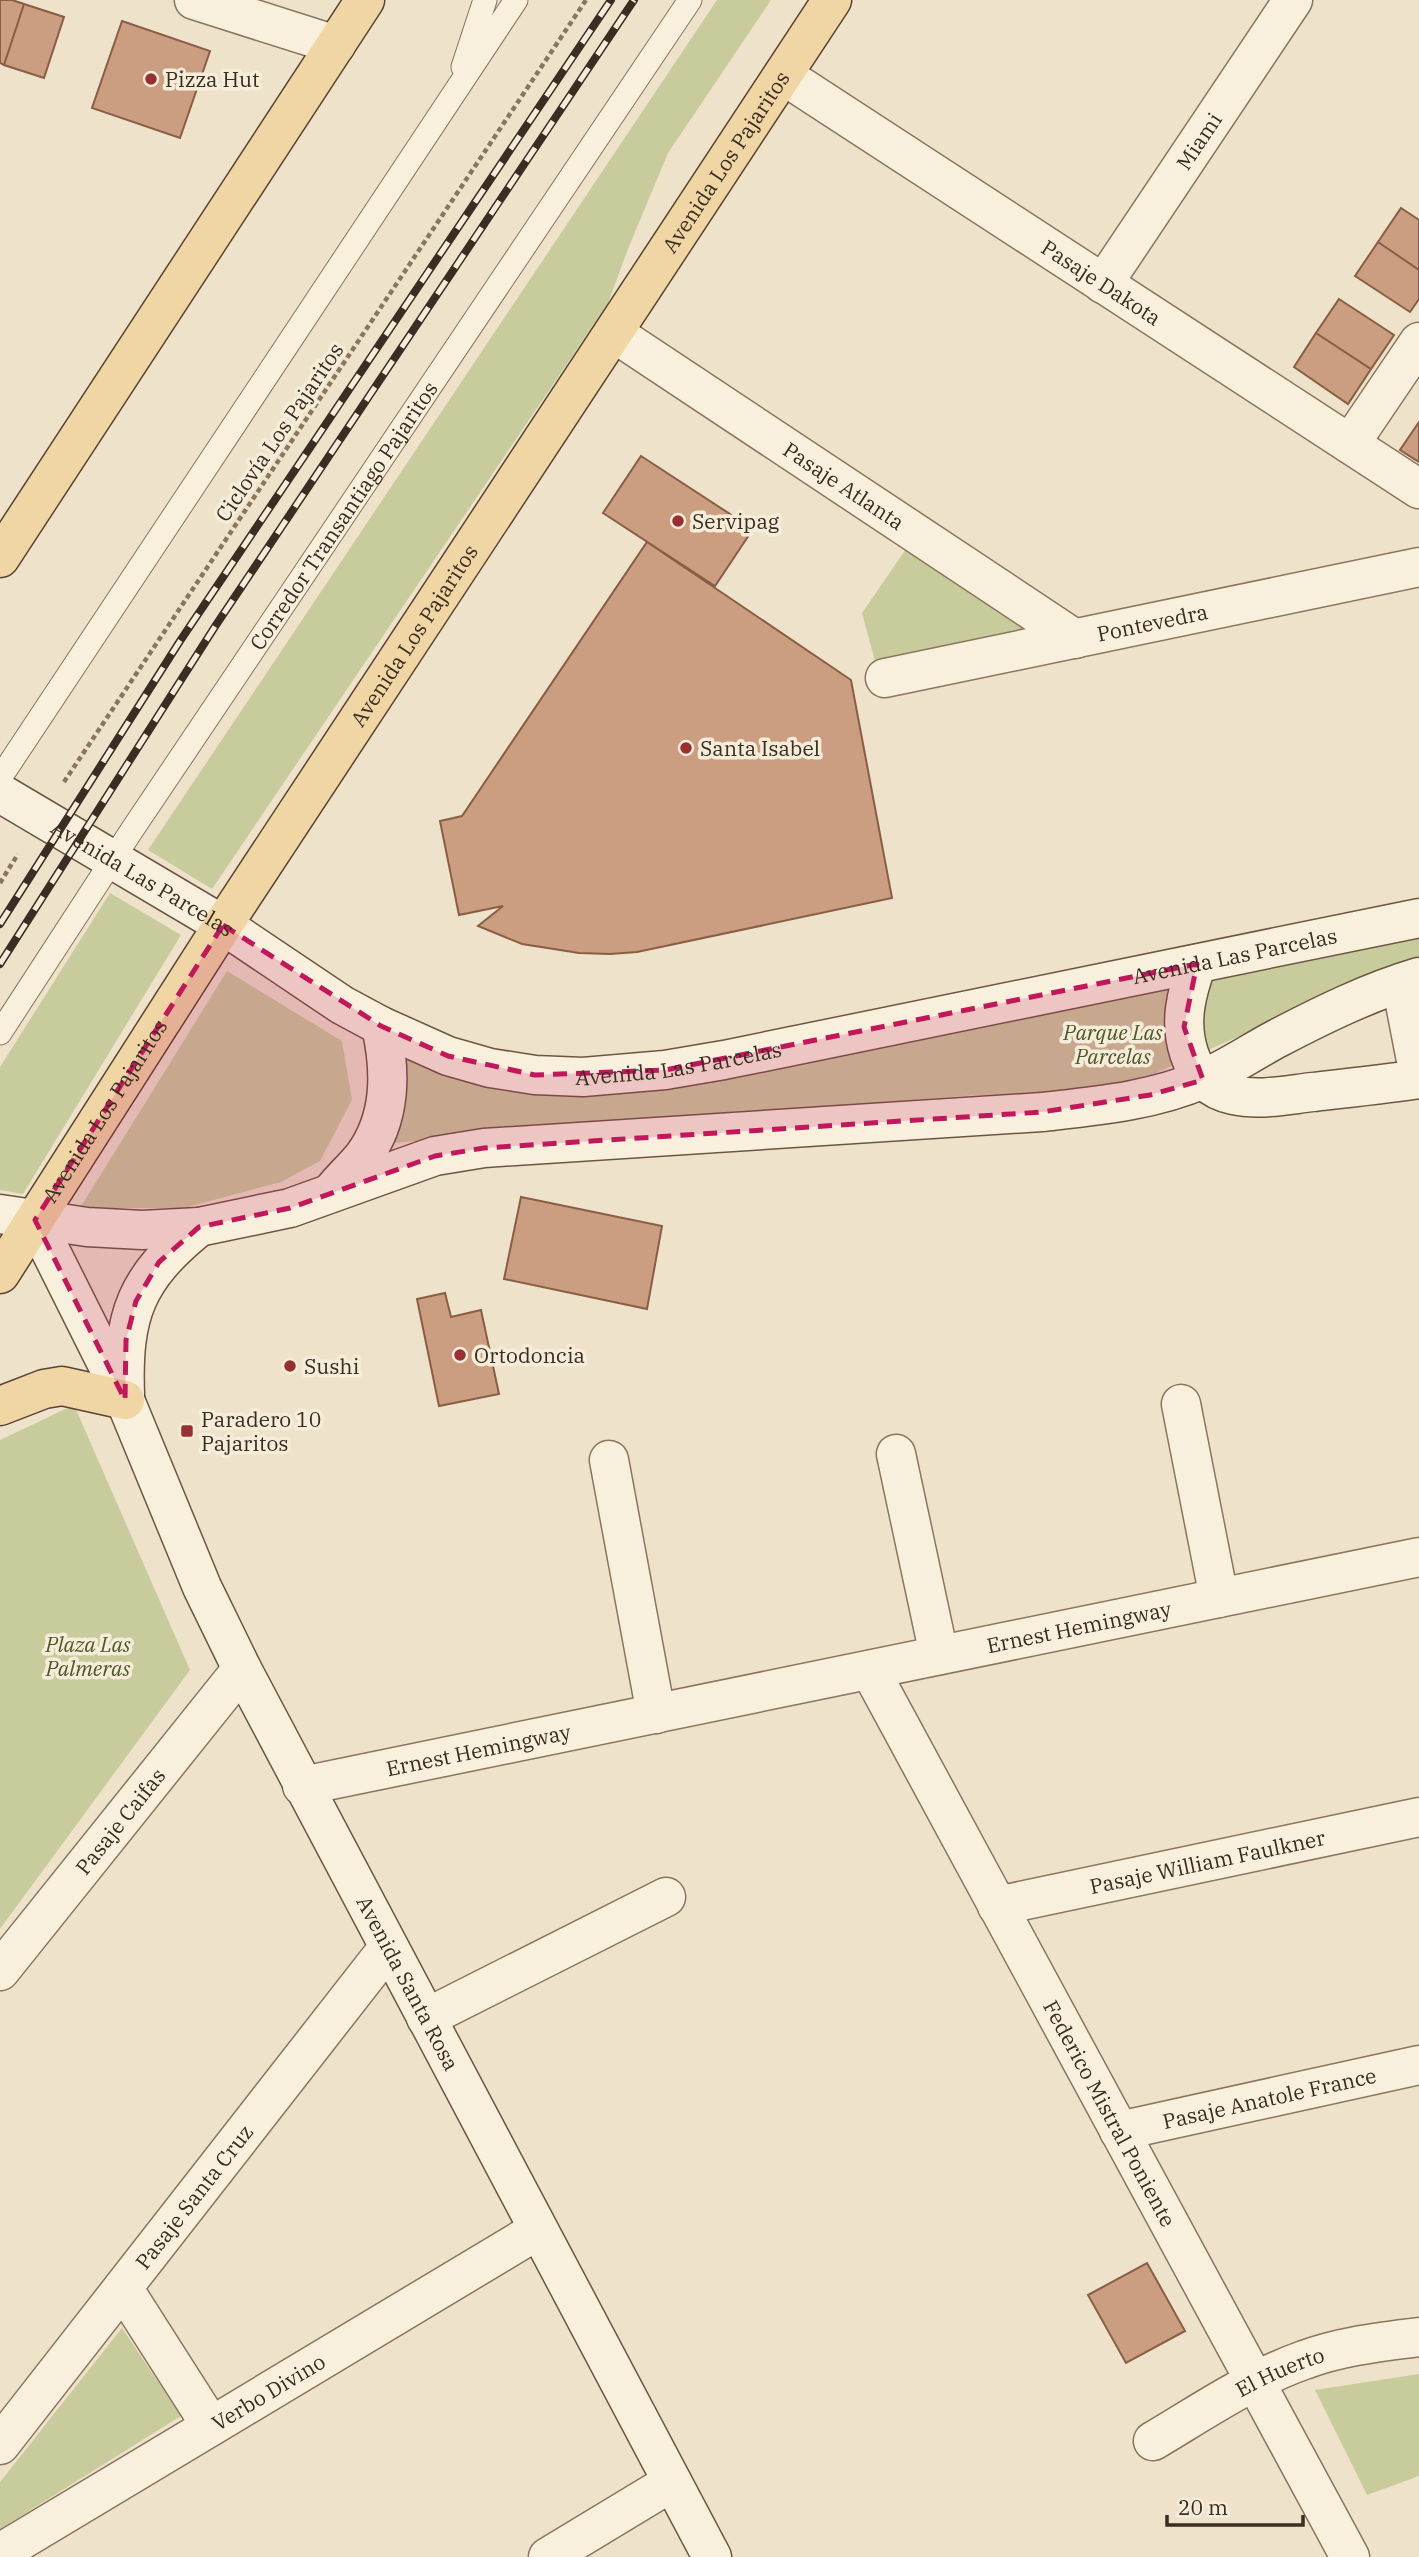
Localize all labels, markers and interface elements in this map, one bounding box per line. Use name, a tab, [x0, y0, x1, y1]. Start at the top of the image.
place label: Pizza Hut	[165, 65, 259, 93]
street label: Avenida Los Pajaritos	[655, 65, 796, 258]
marker: Pizza Hut	[143, 71, 159, 87]
street label: Miami	[1169, 107, 1228, 175]
street label: Pasaje Dakota	[1036, 233, 1167, 332]
street label: Ciclovía Los Pajaritos	[209, 337, 349, 527]
street label: Corredor Transantiago Pajaritos	[243, 376, 444, 655]
street label: Pasaje Atlanta	[778, 435, 910, 536]
place label: Servipag	[692, 507, 780, 535]
marker: Servipag	[670, 513, 686, 529]
street label: Avenida Los Pajaritos	[344, 539, 484, 732]
street label: Pontevedra	[1094, 597, 1210, 648]
place label: Santa Isabel	[700, 734, 820, 762]
marker: Santa Isabel	[678, 740, 694, 756]
street label: Avenida Las Parcelas	[46, 813, 240, 943]
street label: Avenida Las Parcelas	[1130, 921, 1339, 990]
street label: Avenida Los Pajaritos	[35, 1013, 173, 1208]
park label: Parque Las Parcelas	[1062, 1018, 1163, 1070]
street label: Avenida Las Parcelas	[575, 1035, 784, 1091]
place label: Ortodoncia	[474, 1341, 585, 1369]
marker: Ortodoncia	[452, 1347, 468, 1363]
place label: Sushi	[304, 1352, 359, 1380]
marker: Sushi	[282, 1358, 298, 1374]
place label: Paradero 10 Pajaritos	[201, 1405, 321, 1457]
marker: Paradero 10 Pajaritos	[179, 1423, 195, 1439]
street label: Ernest Hemingway	[984, 1594, 1174, 1659]
park label: Plaza Las Palmeras	[44, 1630, 131, 1682]
street label: Ernest Hemingway	[383, 1717, 574, 1782]
street label: Pasaje Caifas	[69, 1762, 171, 1880]
street label: Pasaje William Faulkner	[1087, 1823, 1328, 1900]
street label: Avenida Santa Rosa	[351, 1891, 466, 2075]
street label: Federico Mistral Poniente	[1037, 1995, 1183, 2231]
street label: Pasaje Anatole France	[1160, 2061, 1379, 2135]
street label: Pasaje Santa Cruz	[129, 2119, 259, 2275]
street label: El Huerto	[1230, 2340, 1328, 2403]
street label: Verbo Divino	[207, 2347, 330, 2437]
scale bar	[1167, 2484, 1304, 2528]
text: 20 m	[1178, 2493, 1228, 2521]

